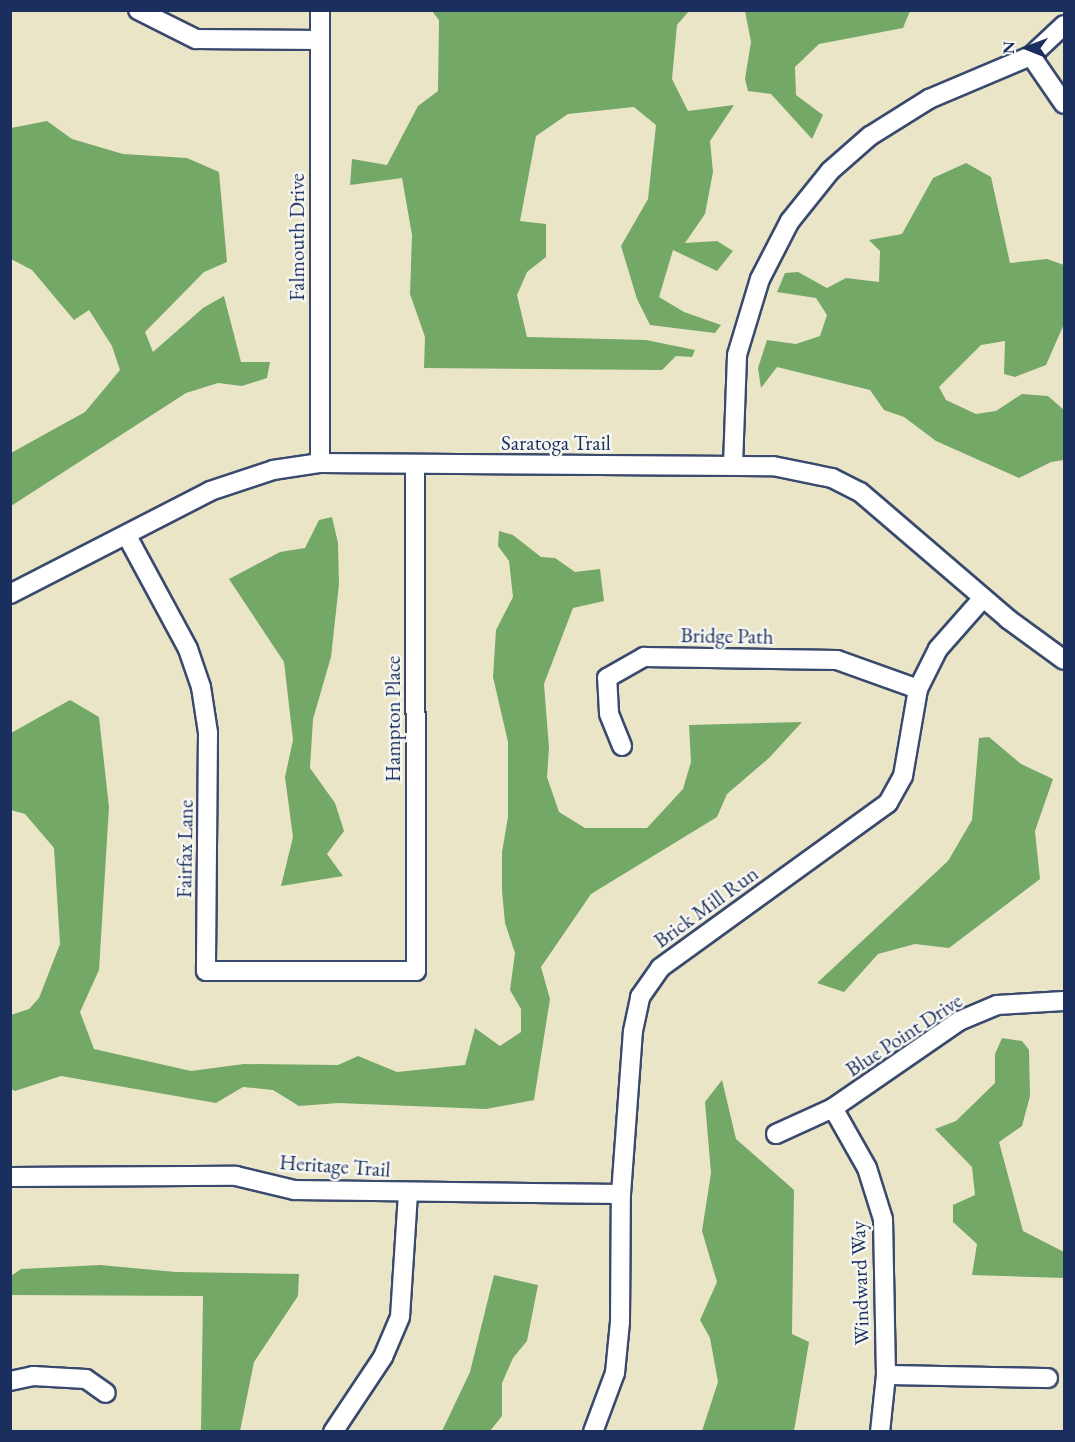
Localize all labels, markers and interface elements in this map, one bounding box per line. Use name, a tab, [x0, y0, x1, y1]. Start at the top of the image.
north arrow	[997, 18, 1057, 78]
text: N	[998, 41, 1019, 54]
street label: Falmouth Drive	[284, 173, 310, 301]
street label: Saratoga Trail	[501, 430, 611, 456]
street label: Bridge Path	[680, 623, 774, 649]
street label: Hampton Place	[380, 656, 406, 782]
street label: Fairfax Lane	[172, 800, 198, 898]
street label: Brick Mill Run	[649, 861, 763, 953]
street label: Blue Point Drive	[841, 988, 967, 1082]
street label: Heritage Trail	[279, 1150, 391, 1182]
street label: Windward Way	[845, 1220, 875, 1346]

